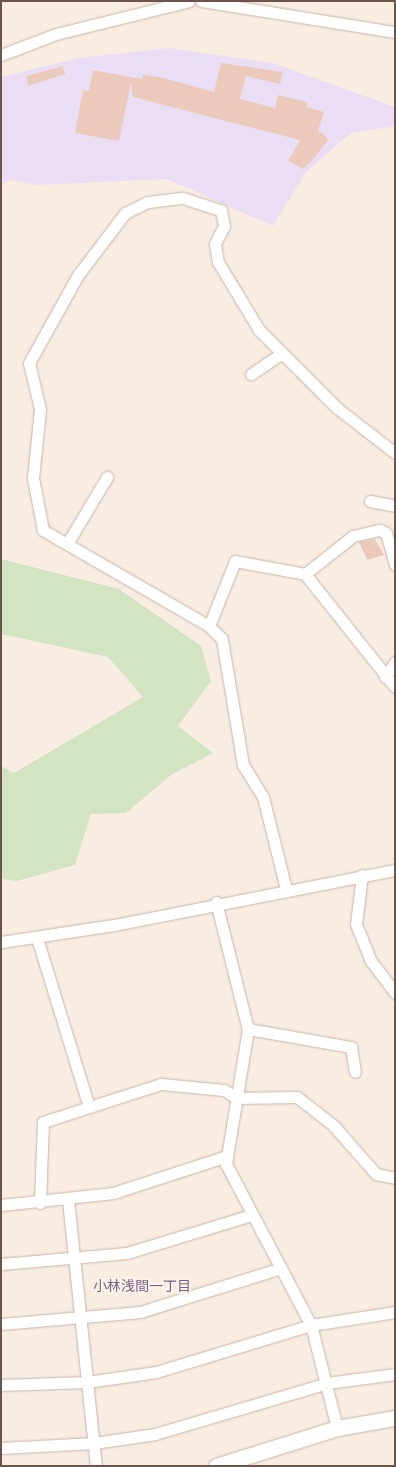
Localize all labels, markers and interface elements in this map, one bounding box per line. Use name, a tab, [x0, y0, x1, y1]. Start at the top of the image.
district label: 小林浅間一丁目	[93, 1278, 191, 1294]

